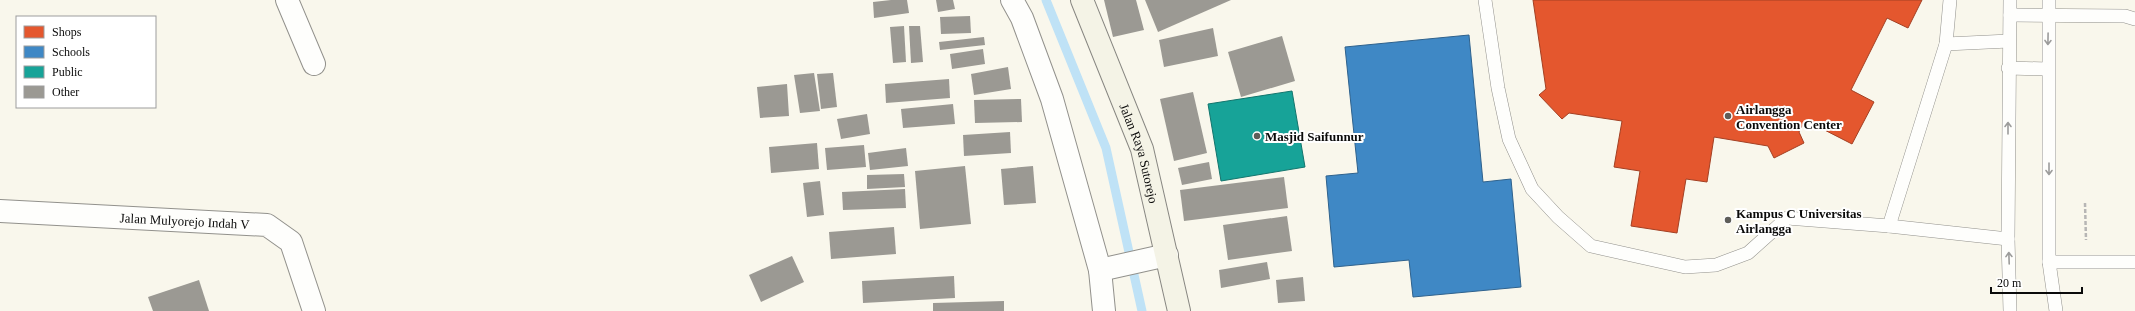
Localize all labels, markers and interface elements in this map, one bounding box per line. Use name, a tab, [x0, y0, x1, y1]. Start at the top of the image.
legend	[16, 16, 156, 108]
text: Shops	[52, 25, 82, 39]
one-way arrow	[2045, 32, 2052, 45]
text: Schools	[52, 45, 90, 59]
text: Public	[52, 65, 83, 79]
text: Other	[52, 85, 79, 99]
street label: Jalan Raya Sutorejo	[1116, 101, 1161, 205]
place label: Airlangga Convention Center	[1736, 102, 1842, 132]
marker: Airlangga Convention Center	[1723, 111, 1733, 121]
one-way arrow	[2004, 122, 2012, 135]
place label: Masjid Saifunnur	[1265, 129, 1364, 144]
marker: Masjid Saifunnur	[1252, 131, 1262, 141]
one-way arrow	[2045, 162, 2052, 175]
place label: Kampus C Universitas Airlangga	[1736, 206, 1862, 236]
street label: Jalan Mulyorejo Indah V	[119, 210, 251, 232]
marker: Kampus C Universitas Airlangga	[1723, 215, 1733, 225]
one-way arrow	[2005, 252, 2012, 265]
scale bar	[1991, 269, 2082, 295]
text: 20 m	[1997, 276, 2022, 290]

